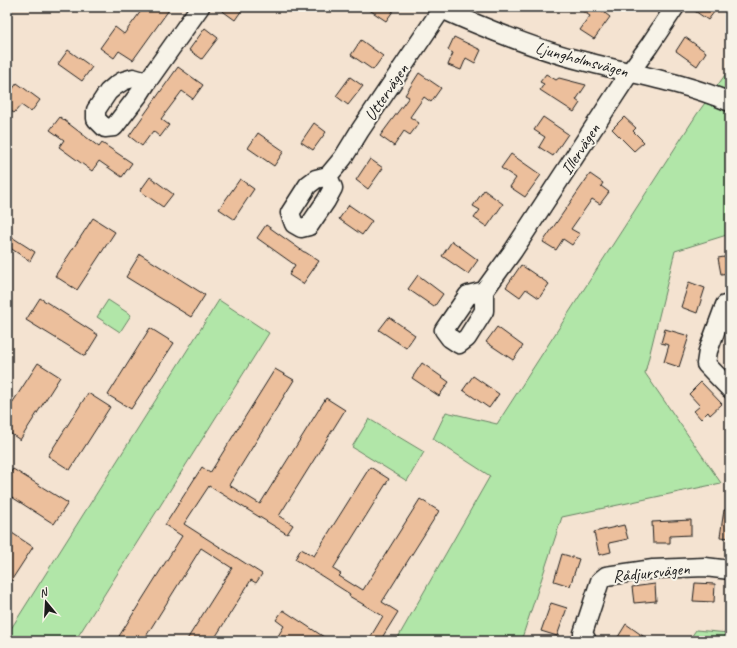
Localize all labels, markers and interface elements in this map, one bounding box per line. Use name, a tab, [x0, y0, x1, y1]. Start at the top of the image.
street label: Ljungholmsvägen	[533, 37, 631, 82]
street label: Uttervägen	[360, 60, 413, 125]
street label: Illervägen	[556, 119, 605, 179]
street label: Rådjursvägen	[612, 558, 691, 587]
north arrow	[26, 582, 66, 622]
text: N	[38, 584, 50, 600]

